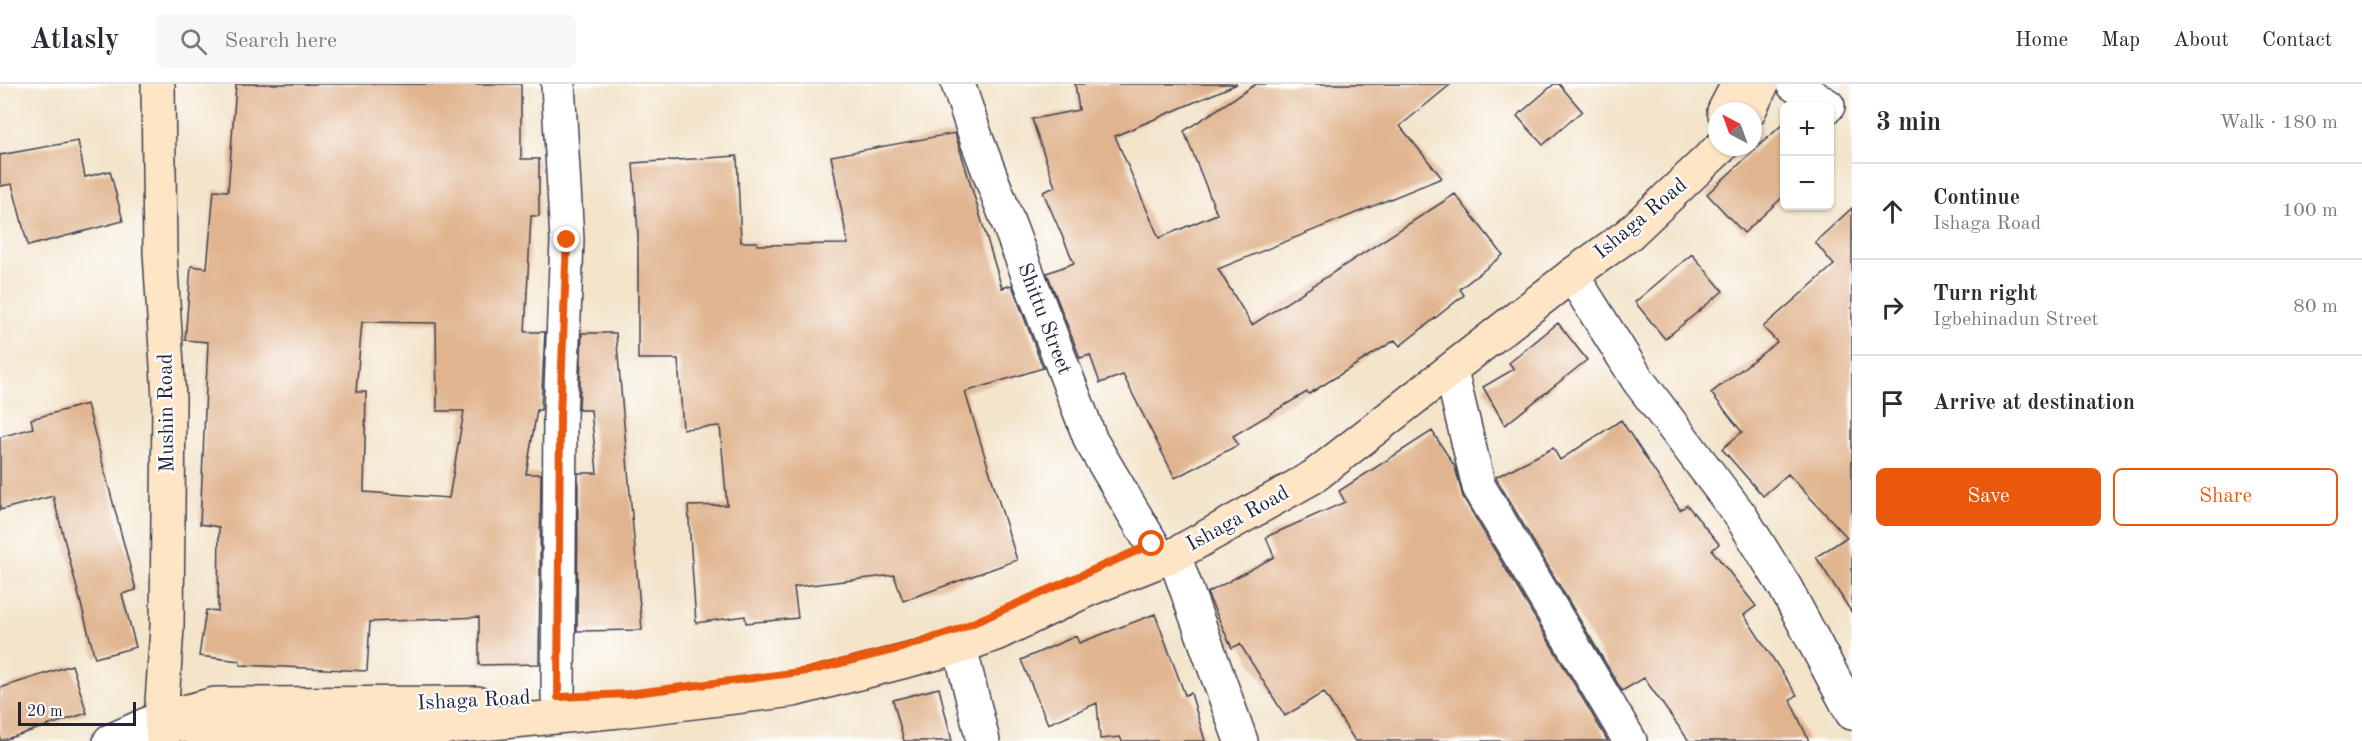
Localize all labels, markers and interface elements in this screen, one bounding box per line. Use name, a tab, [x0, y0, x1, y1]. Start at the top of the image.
search box	[156, 14, 576, 68]
icon: search	[177, 25, 210, 58]
text: Atlasly	[30, 27, 120, 55]
text: Search here	[225, 30, 337, 52]
text: Home	[2015, 30, 2068, 51]
text: Map	[2101, 30, 2140, 51]
text: About	[2173, 30, 2229, 51]
text: Contact	[2262, 30, 2332, 51]
north arrow	[1708, 102, 1762, 156]
map controls	[1780, 102, 1834, 210]
button: +	[1780, 102, 1834, 156]
text: 3 min	[1876, 110, 1941, 136]
text: Walk · 180 m	[2219, 113, 2338, 133]
button: −	[1780, 156, 1834, 210]
street label: Ishaga Road	[1591, 174, 1691, 264]
text: Continue	[1933, 187, 2020, 209]
icon: ahead	[1876, 195, 1909, 228]
text: 100 m	[2282, 201, 2338, 221]
text: Ishaga Road	[1933, 214, 2041, 234]
route end	[553, 226, 579, 252]
street label: Shittu Street	[1013, 260, 1075, 378]
text: Turn right	[1933, 283, 2037, 305]
icon: right	[1876, 291, 1909, 324]
text: 80 m	[2293, 297, 2338, 317]
text: Igbehinadun Street	[1933, 310, 2099, 330]
street label: Mushin Road	[155, 353, 179, 473]
icon: arrive	[1876, 387, 1909, 420]
text: Arrive at destination	[1933, 392, 2135, 414]
button: Save	[1876, 468, 2101, 526]
button: Share	[2113, 468, 2338, 526]
street label: Ishaga Road	[1183, 482, 1293, 556]
route start	[1138, 530, 1164, 556]
street label: Ishaga Road	[417, 688, 531, 714]
scale bar	[18, 699, 136, 726]
text: 20 m	[27, 704, 63, 720]

